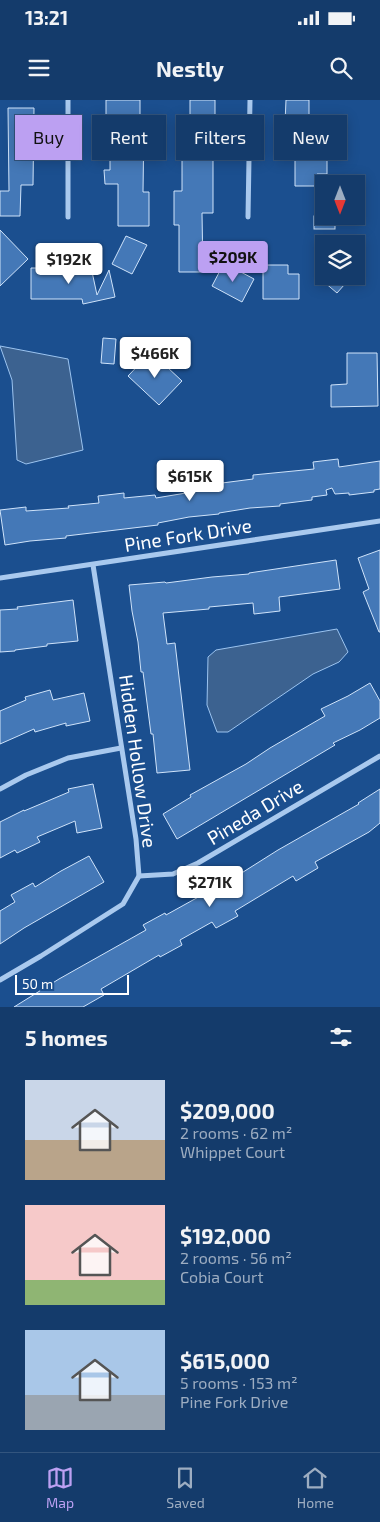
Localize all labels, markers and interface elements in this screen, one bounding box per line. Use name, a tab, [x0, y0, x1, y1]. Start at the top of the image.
text: 13:21	[25, 6, 68, 29]
icon: menu	[25, 54, 53, 82]
icon: search	[327, 54, 355, 82]
text: Nestly	[156, 55, 224, 81]
chip: Buy	[15, 115, 82, 160]
chip: Rent	[92, 115, 166, 160]
chip: Filters	[176, 115, 264, 160]
chip: New	[274, 115, 347, 160]
north arrow	[315, 175, 365, 225]
map controls	[315, 175, 365, 285]
button: layers	[315, 235, 365, 285]
pin: $209K	[198, 240, 268, 283]
pin: $192K	[34, 242, 104, 285]
text: $209K	[209, 247, 257, 266]
text: $192K	[46, 249, 92, 268]
pin: $466K	[120, 336, 190, 379]
text: $466K	[131, 343, 179, 362]
pin: $615K	[155, 460, 225, 502]
text: $615K	[168, 466, 212, 485]
street label: Pine Fork Drive	[123, 513, 253, 556]
street label: Hidden Hollow Drive	[115, 673, 162, 849]
street label: Pineda Drive	[203, 774, 307, 849]
pin: $271K	[175, 866, 245, 908]
text: $271K	[188, 872, 232, 891]
scale bar	[15, 972, 129, 995]
text: 50 m	[22, 975, 53, 992]
icon: filters	[327, 1023, 355, 1051]
text: 5 homes	[25, 1025, 108, 1050]
text: $209,000	[180, 1098, 275, 1123]
icon: home	[65, 1100, 125, 1160]
text: 2 rooms · 62 m²	[180, 1123, 292, 1142]
text: Whippet Court	[180, 1142, 285, 1161]
text: $192,000	[180, 1223, 271, 1248]
icon: home	[65, 1225, 125, 1285]
text: 2 rooms · 56 m²	[180, 1248, 292, 1267]
text: Cobia Court	[180, 1267, 264, 1286]
text: $615,000	[180, 1348, 270, 1373]
icon: home	[65, 1350, 125, 1410]
text: 5 rooms · 153 m²	[180, 1373, 298, 1392]
text: Pine Fork Drive	[180, 1392, 288, 1411]
tab: Map	[46, 1464, 74, 1511]
tab: Saved	[166, 1464, 205, 1511]
tab: Home	[297, 1464, 334, 1511]

